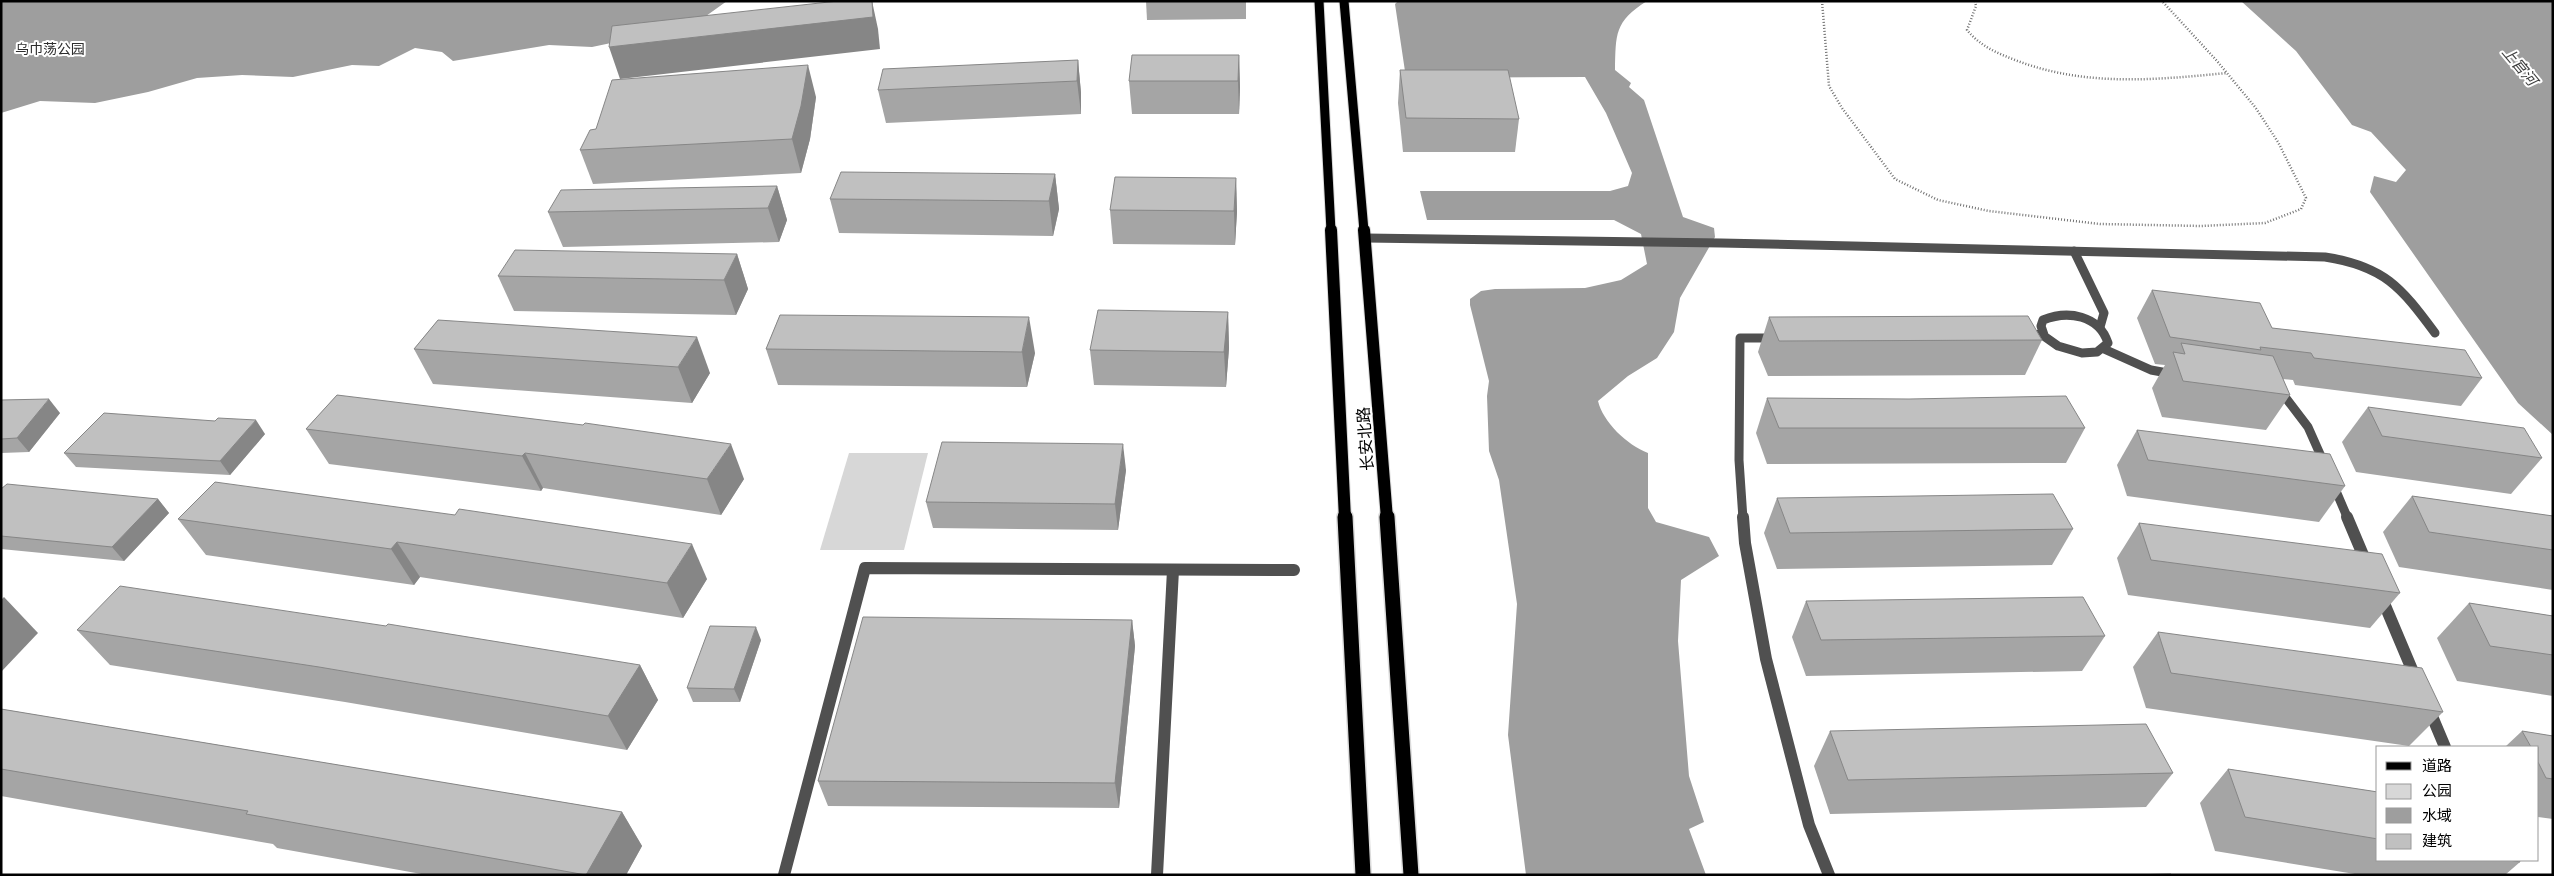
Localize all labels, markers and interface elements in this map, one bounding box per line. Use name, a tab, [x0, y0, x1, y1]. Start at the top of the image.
park label: 乌巾荡公园	[15, 41, 85, 57]
water label: 上官河	[2499, 43, 2543, 91]
street label: 长安北路	[1354, 406, 1376, 472]
legend	[2376, 746, 2539, 861]
text: 道路	[2422, 757, 2452, 774]
text: 公园	[2422, 782, 2452, 799]
text: 水域	[2422, 807, 2452, 824]
text: 建筑	[2422, 832, 2452, 849]

